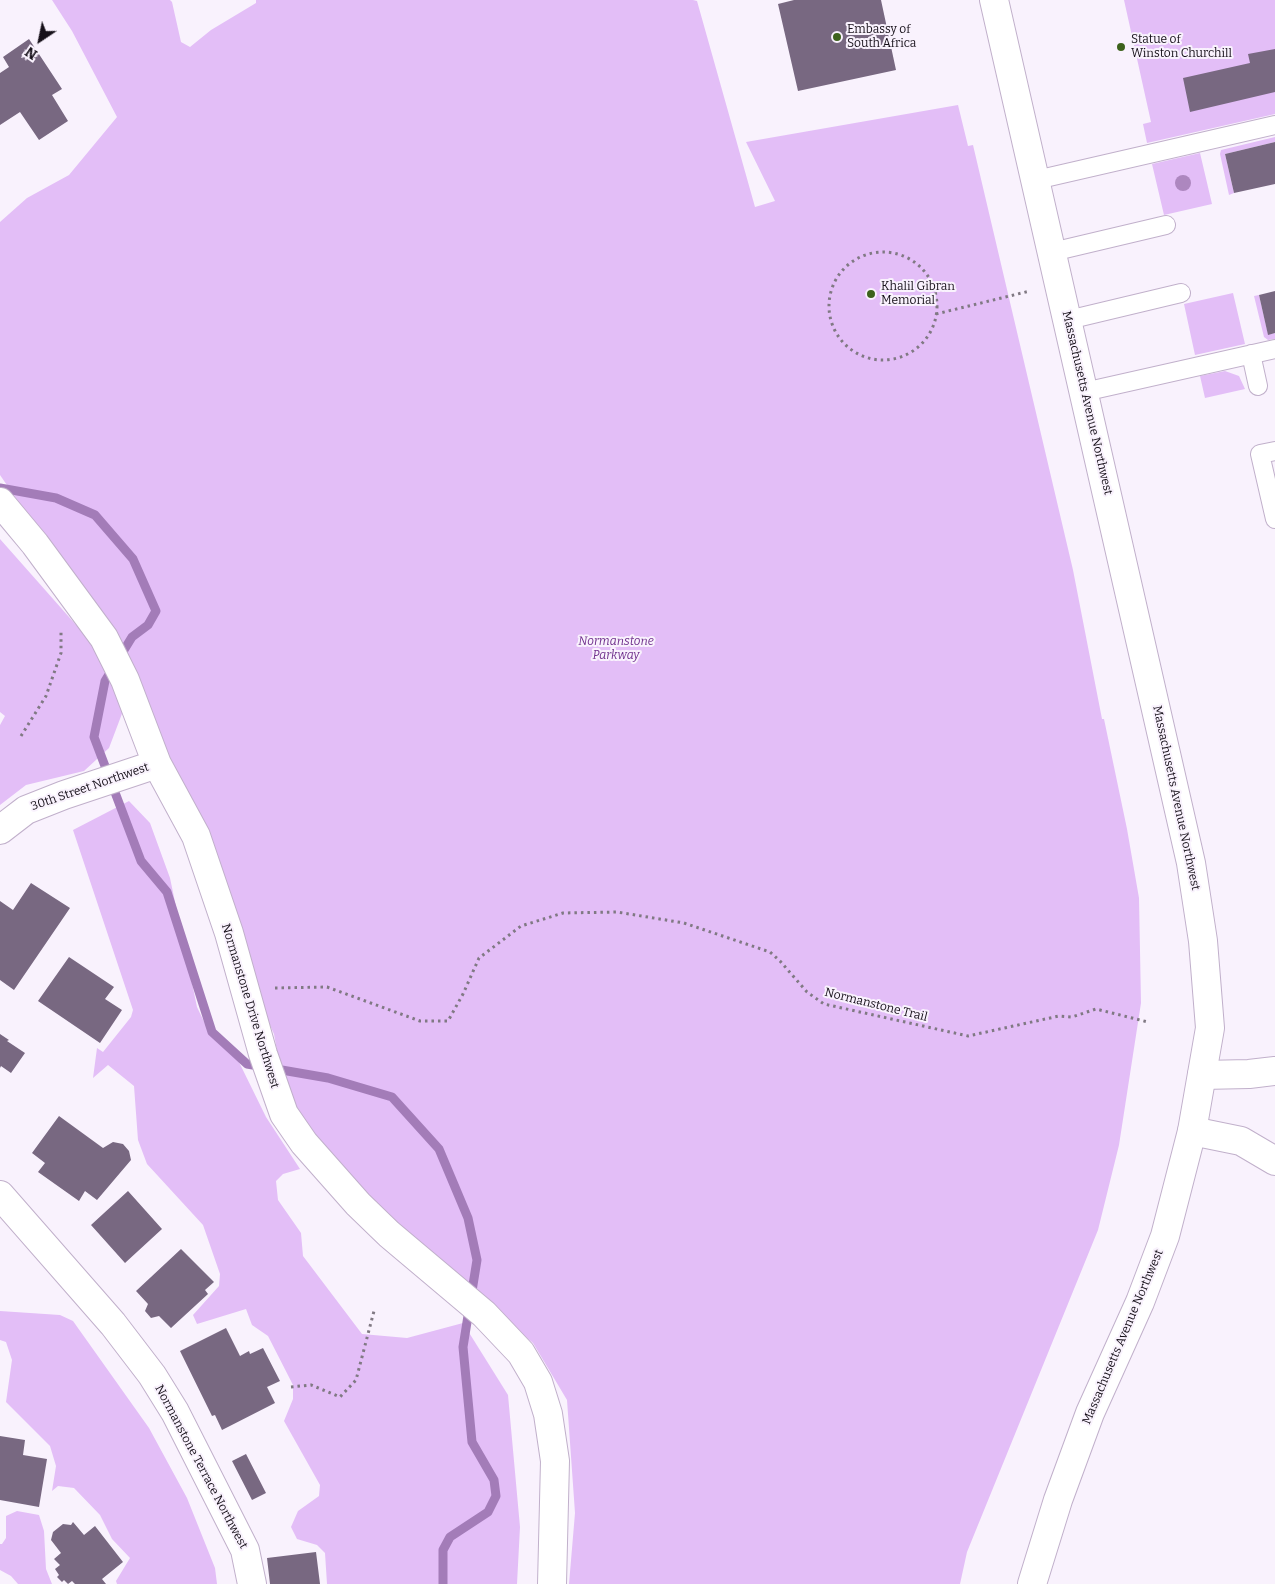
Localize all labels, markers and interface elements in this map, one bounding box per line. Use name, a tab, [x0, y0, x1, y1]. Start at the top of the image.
north arrow	[15, 15, 65, 65]
place label: Embassy of South Africa	[847, 23, 916, 51]
marker: Embassy of South Africa	[831, 31, 843, 43]
place label: Statue of Winston Churchill	[1131, 33, 1232, 61]
marker: Statue of Winston Churchill	[1115, 41, 1127, 53]
text: N	[22, 43, 41, 63]
place label: Khalil Gibran Memorial	[881, 280, 955, 308]
marker: Khalil Gibran Memorial	[865, 288, 877, 300]
street label: Massachusetts Avenue Northwest	[1059, 310, 1115, 496]
park label: Normanstone Parkway	[578, 635, 654, 663]
street label: Massachusetts Avenue Northwest	[1149, 704, 1203, 892]
street label: 30th Street Northwest	[29, 760, 151, 814]
street label: Normanstone Drive Northwest	[218, 922, 282, 1090]
street label: Normanstone Trail	[823, 985, 929, 1025]
street label: Massachusetts Avenue Northwest	[1080, 1247, 1166, 1427]
street label: Normanstone Terrace Northwest	[152, 1382, 250, 1552]

